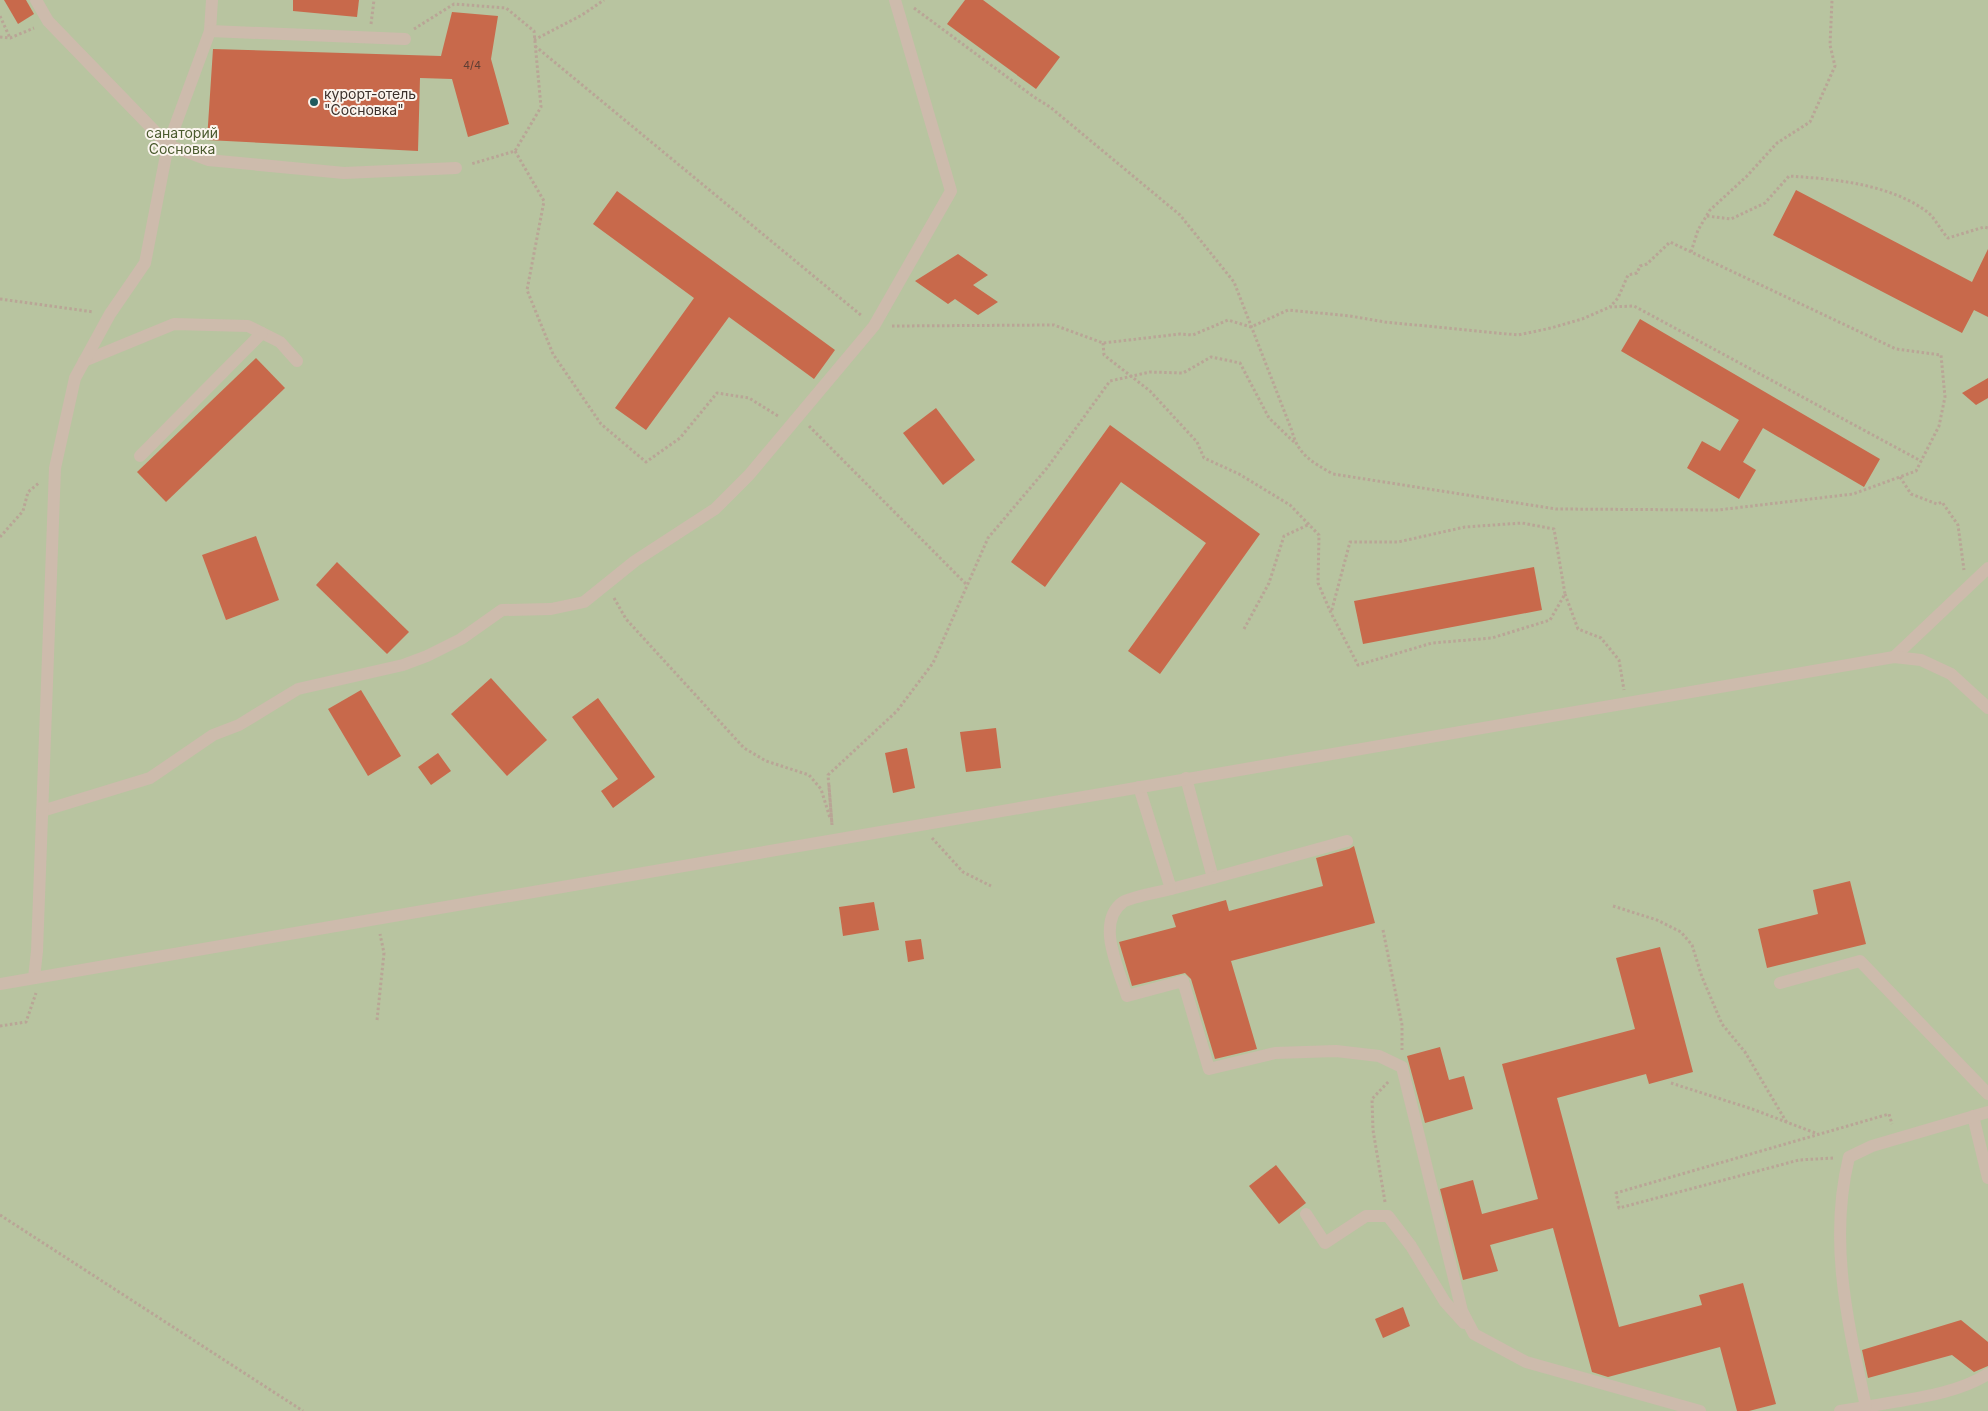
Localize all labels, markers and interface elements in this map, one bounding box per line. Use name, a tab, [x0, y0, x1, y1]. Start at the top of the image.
house number: 4/4	[463, 58, 481, 72]
place label: курорт-отель "Сосновка"	[324, 85, 416, 118]
marker: курорт-отель "Сосновка"	[308, 96, 320, 108]
park label: санаторий Сосновка	[146, 124, 218, 157]

